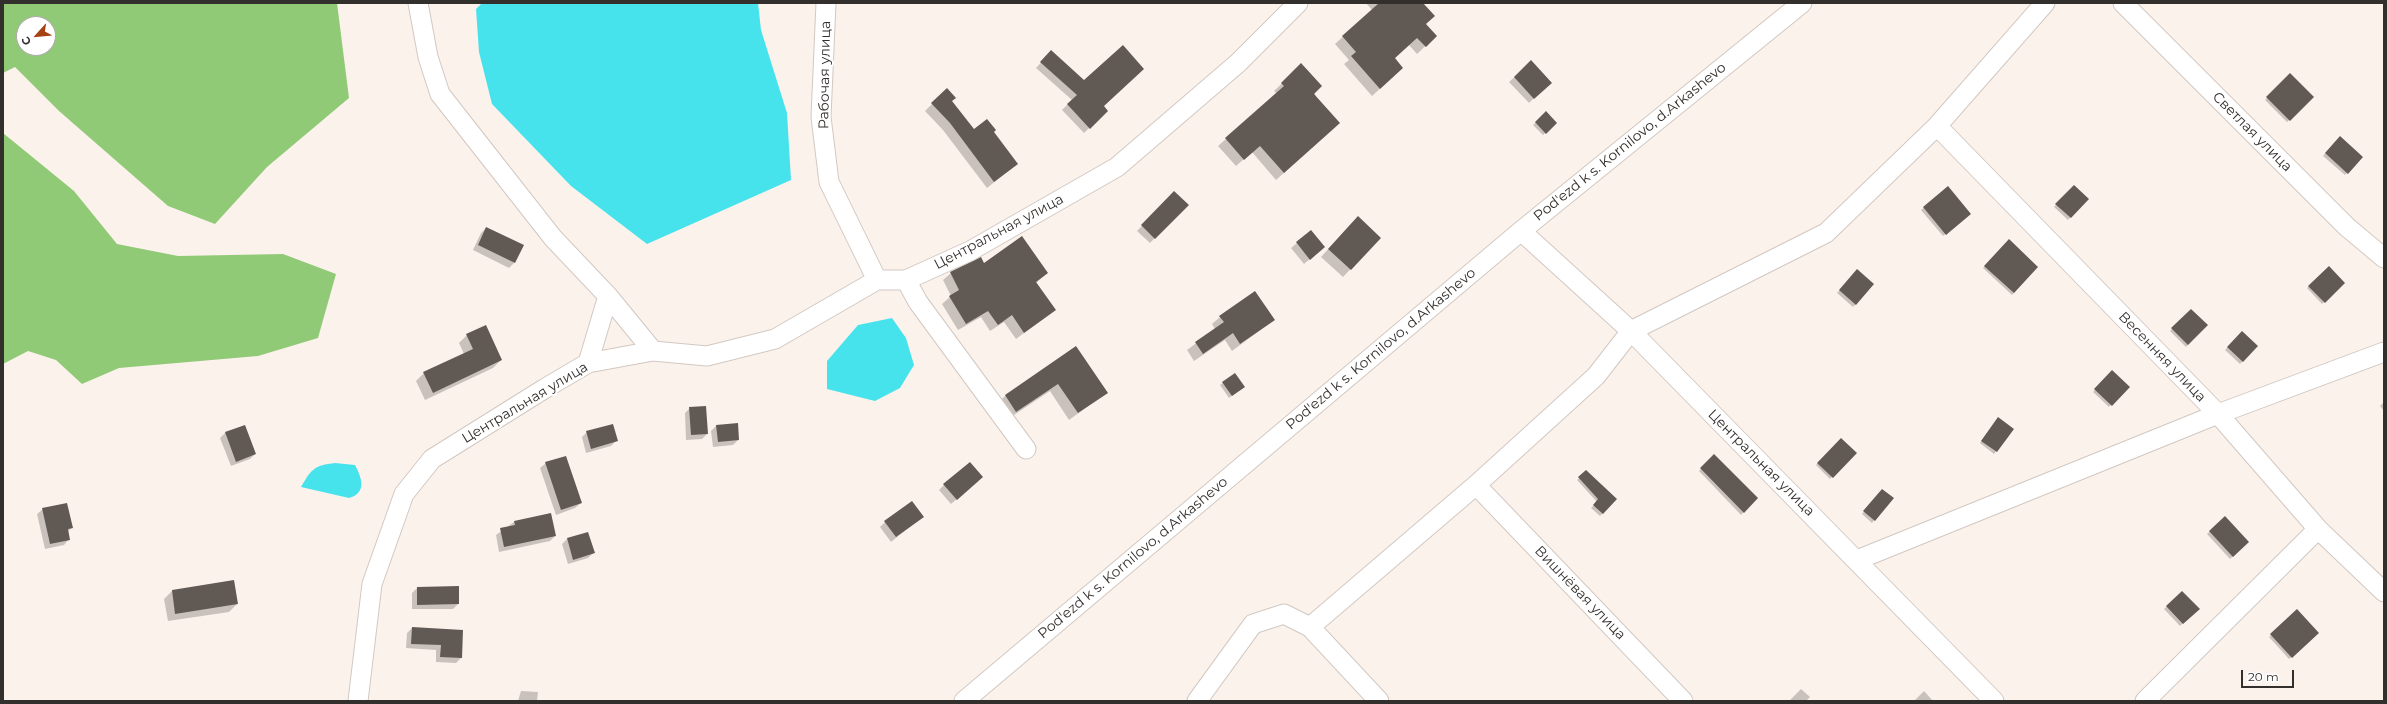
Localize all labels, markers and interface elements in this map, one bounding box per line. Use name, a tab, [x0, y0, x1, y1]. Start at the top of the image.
north arrow	[16, 16, 56, 56]
street label: Рабочая улица	[816, 21, 834, 129]
text: С	[18, 34, 34, 48]
street label: Pod'ezd k s. Kornilovo, d.Arkashevo	[1530, 59, 1730, 225]
street label: Светлая улица	[2209, 89, 2295, 175]
street label: Центральная улица	[931, 191, 1067, 273]
street label: Pod'ezd k s. Kornilovo, d.Arkashevo	[1283, 265, 1479, 433]
street label: Весенняя улица	[2115, 308, 2209, 406]
street label: Центральная улица	[459, 359, 591, 447]
street label: Центральная улица	[1704, 406, 1818, 520]
street label: Pod'ezd k s. Kornilovo, d.Arkashevo	[1035, 474, 1231, 642]
street label: Вишнёвая улица	[1531, 543, 1629, 643]
scale bar	[2243, 662, 2296, 688]
text: 20 m	[2248, 669, 2279, 684]

